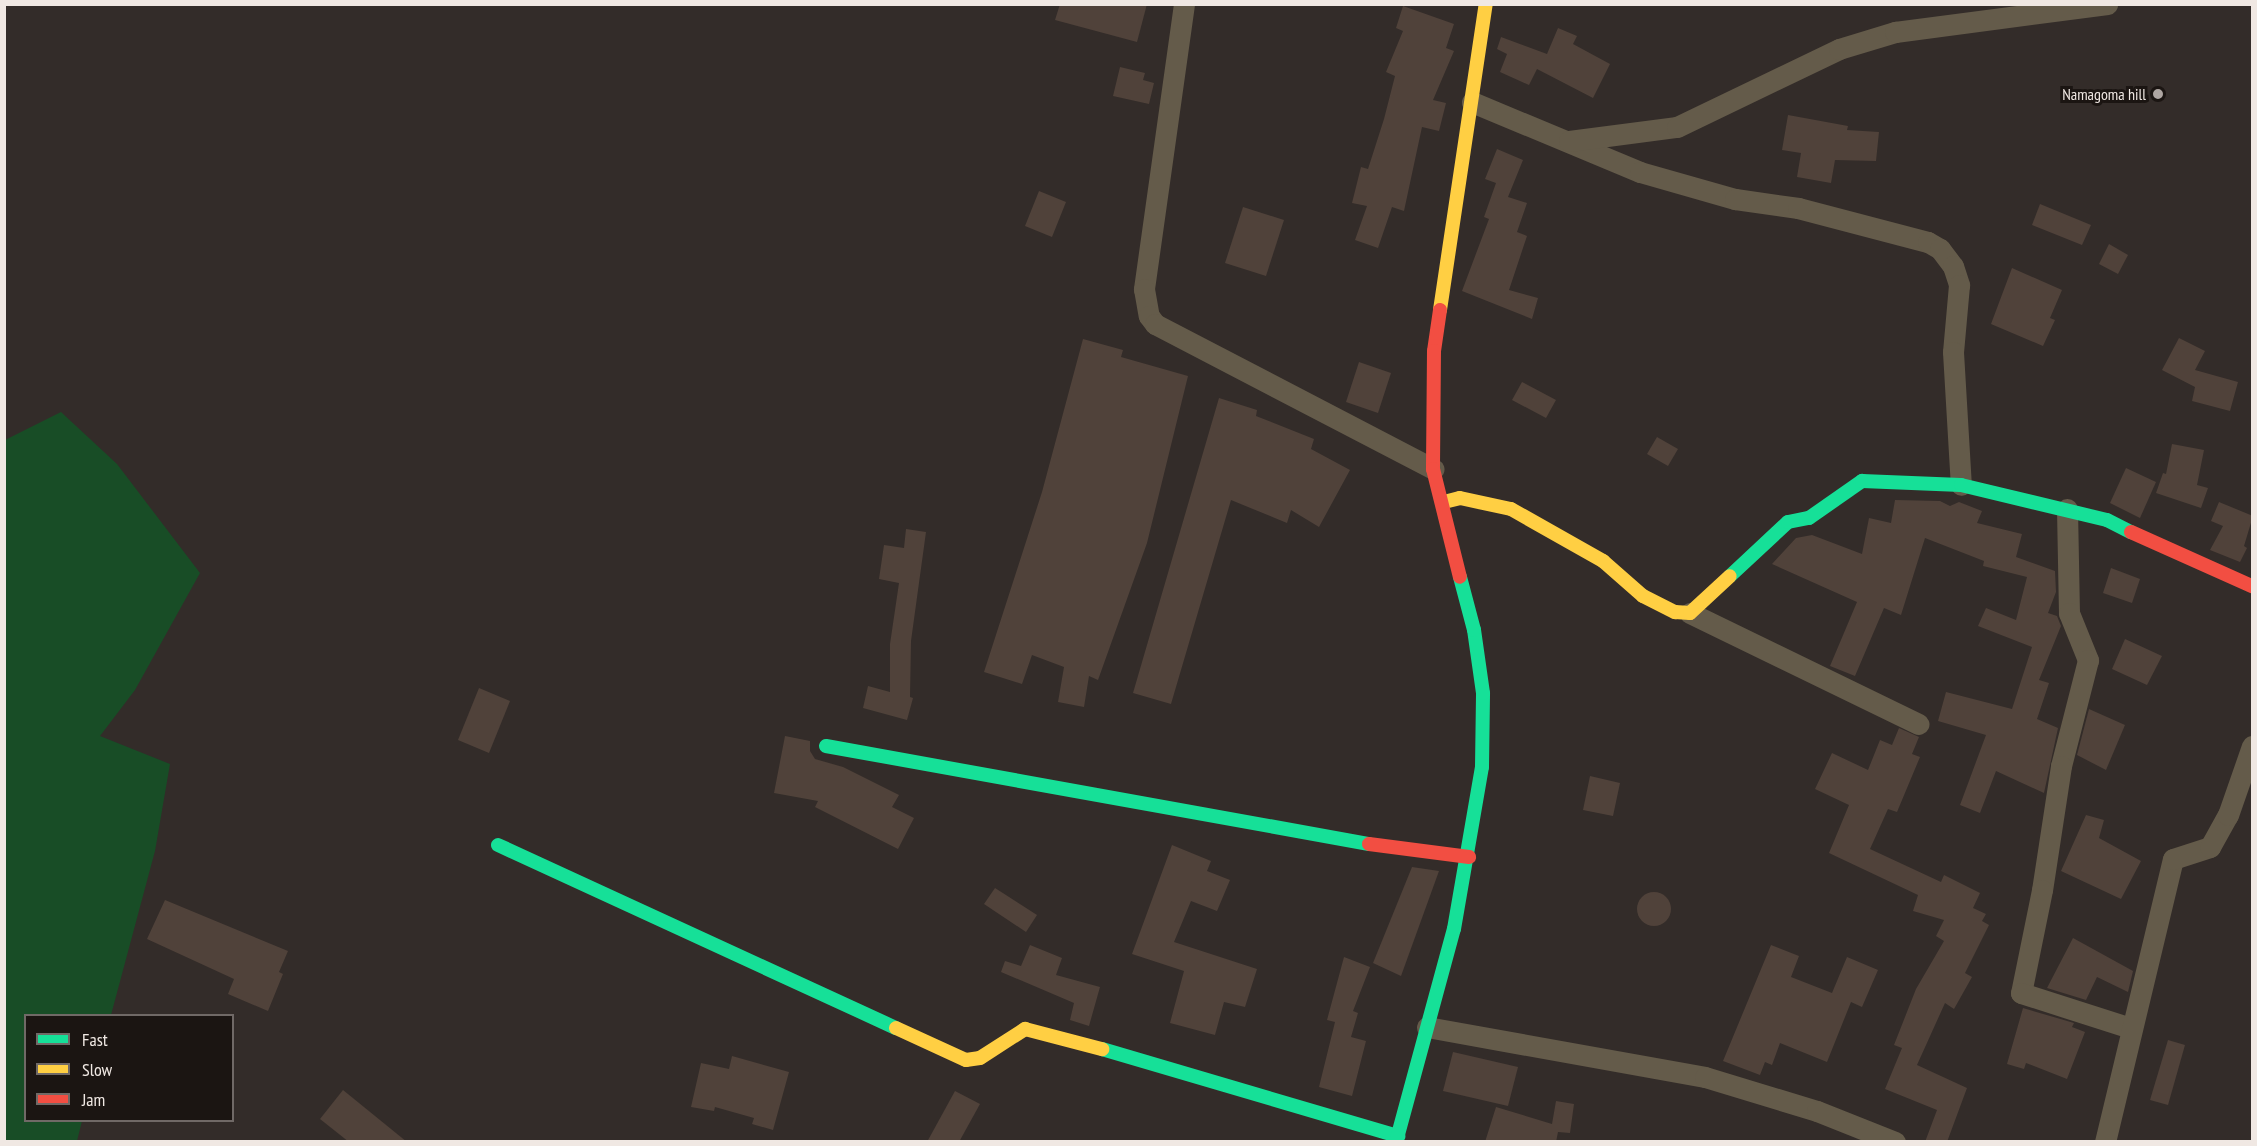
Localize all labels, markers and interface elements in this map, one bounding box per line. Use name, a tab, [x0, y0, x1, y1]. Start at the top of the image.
place label: Namagoma hill	[2062, 84, 2146, 104]
marker: Namagoma hill	[2151, 87, 2165, 101]
legend	[24, 1014, 234, 1122]
text: Fast	[82, 1028, 108, 1051]
text: Slow	[82, 1058, 112, 1081]
text: Jam	[82, 1088, 105, 1111]

